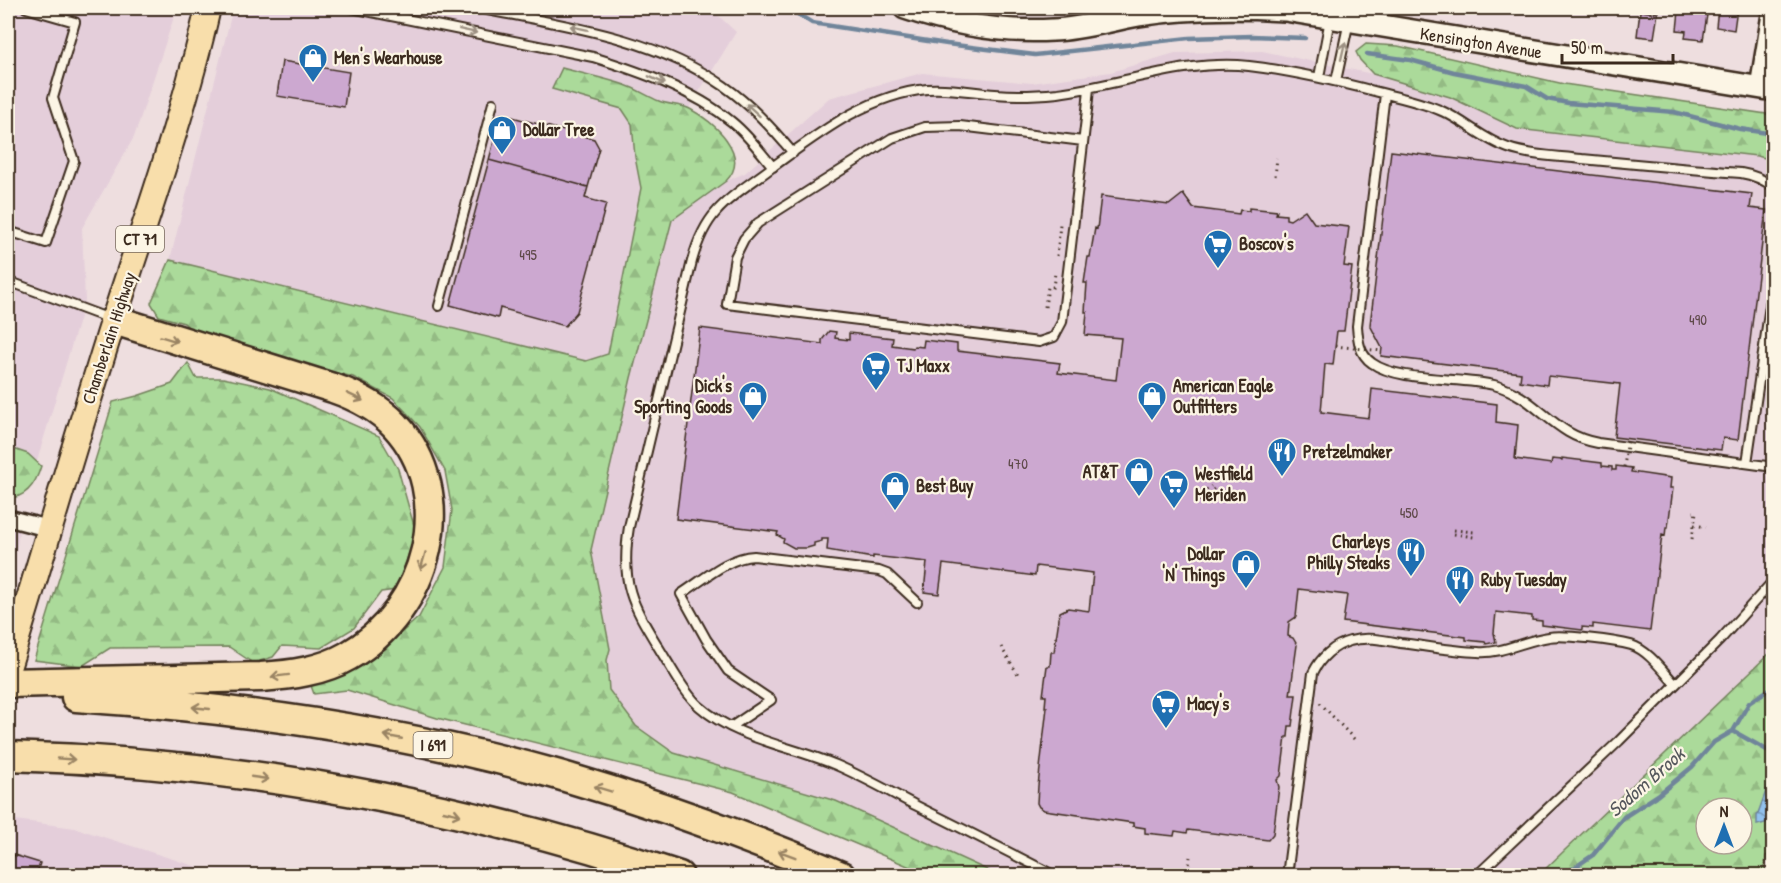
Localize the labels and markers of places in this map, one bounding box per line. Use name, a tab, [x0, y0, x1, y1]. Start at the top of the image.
shop icon: Men's Wearhouse	[297, 42, 329, 84]
place label: Men's Wearhouse	[334, 45, 443, 70]
shop icon: Dollar Tree	[486, 114, 518, 156]
place label: Dollar Tree	[523, 117, 595, 142]
supermarket icon: Boscov's	[1202, 228, 1234, 270]
place label: Boscov's	[1239, 231, 1294, 256]
supermarket icon: TJ Maxx	[860, 350, 892, 392]
place label: TJ Maxx	[896, 353, 950, 378]
place label: Dick's Sporting Goods	[634, 373, 732, 420]
place label: American Eagle Outfitters	[1173, 373, 1274, 419]
shop icon: Dick's Sporting Goods	[737, 380, 769, 422]
shop icon: American Eagle Outfitters	[1136, 380, 1168, 422]
restaurant icon: Pretzelmaker	[1266, 436, 1298, 478]
place label: Pretzelmaker	[1303, 439, 1393, 464]
shop icon: AT&T	[1123, 456, 1155, 498]
place label: AT&T	[1083, 459, 1119, 484]
place label: Westfield Meriden	[1195, 461, 1253, 507]
supermarket icon: Westfield Meriden	[1158, 468, 1190, 510]
shop icon: Best Buy	[879, 470, 911, 512]
place label: Best Buy	[916, 473, 974, 499]
place label: Charleys Philly Steaks	[1307, 529, 1390, 576]
restaurant icon: Charleys Philly Steaks	[1395, 536, 1427, 578]
place label: Dollar 'N' Things	[1162, 541, 1225, 588]
shop icon: Dollar 'N' Things	[1230, 548, 1262, 590]
restaurant icon: Ruby Tuesday	[1444, 564, 1476, 606]
place label: Ruby Tuesday	[1481, 567, 1567, 593]
supermarket icon: Macy's	[1150, 688, 1182, 730]
place label: Macy's	[1187, 691, 1229, 717]

